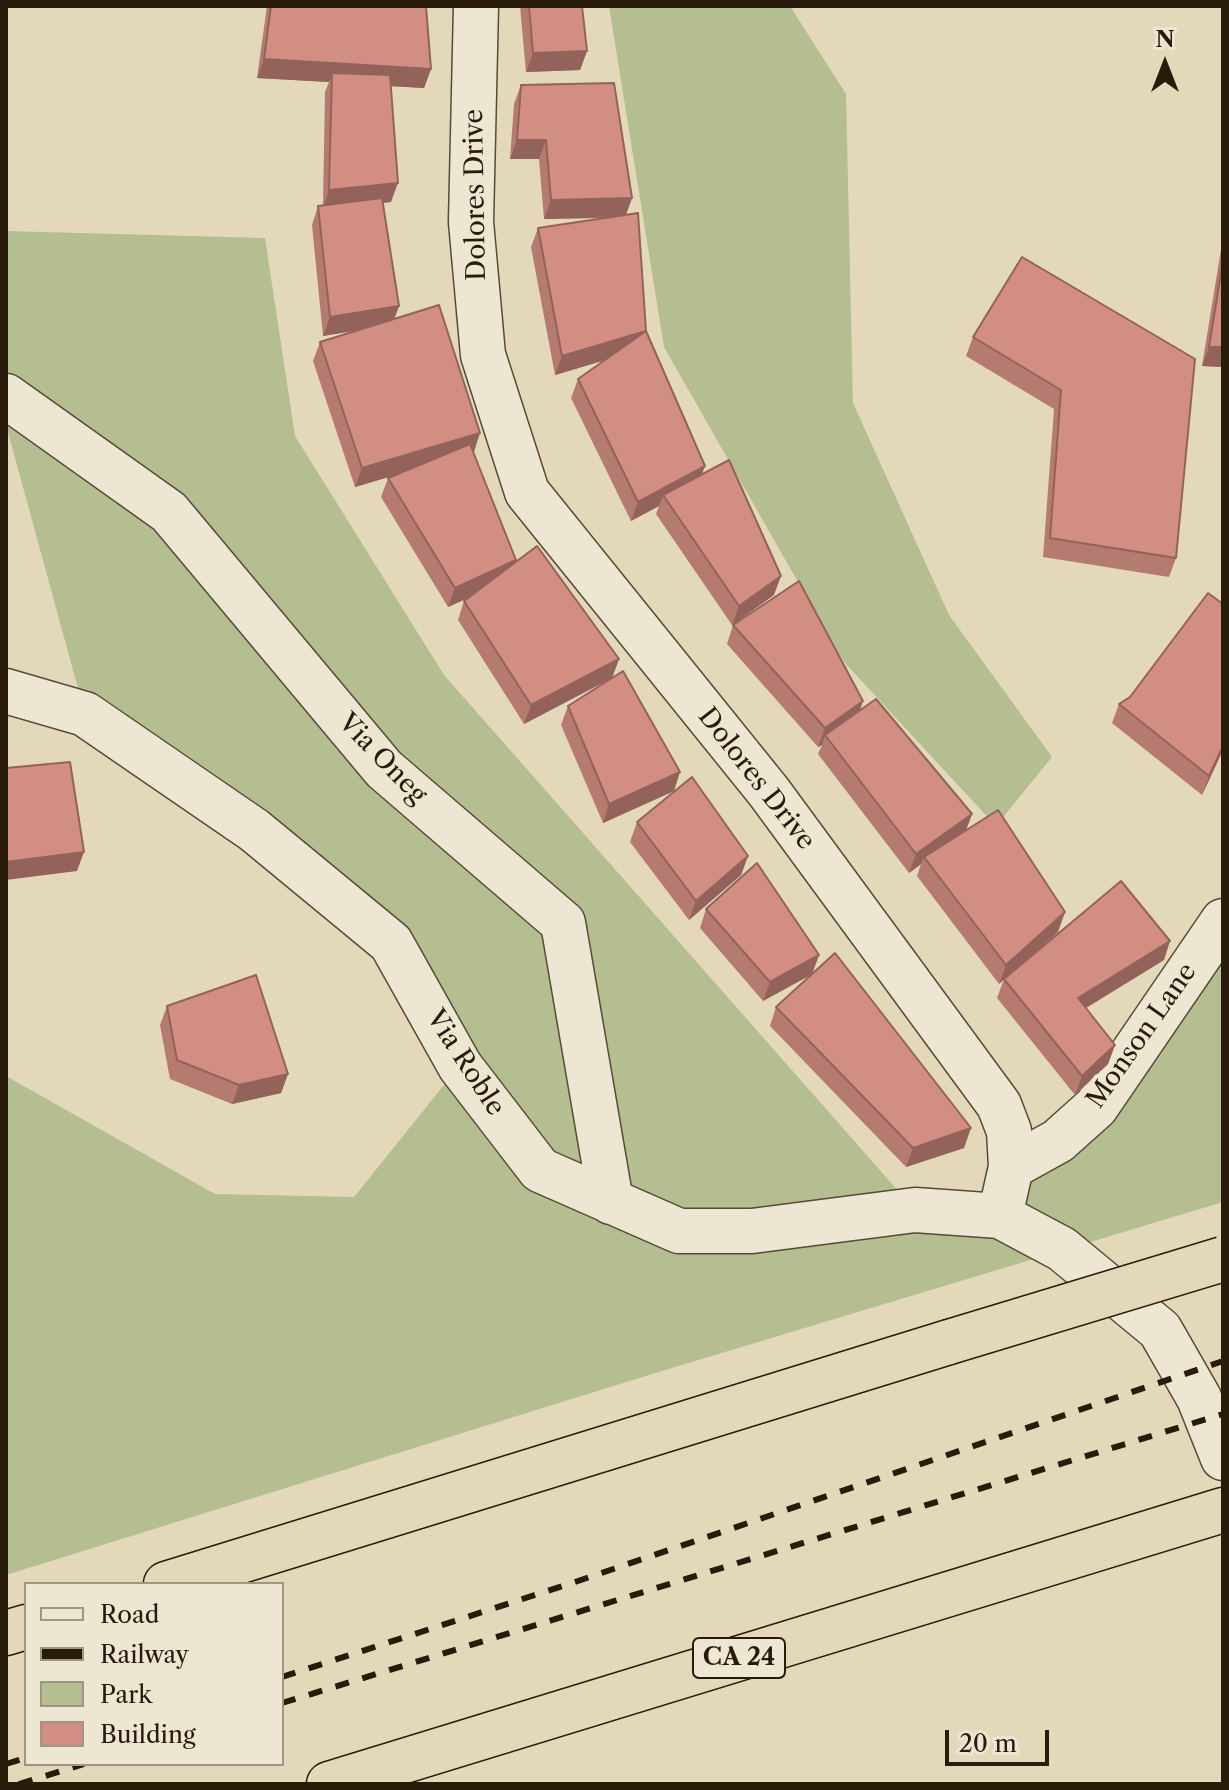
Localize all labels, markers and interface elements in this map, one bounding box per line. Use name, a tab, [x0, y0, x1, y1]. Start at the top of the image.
north arrow	[1125, 24, 1205, 104]
text: N	[1155, 26, 1175, 53]
street label: Dolores Drive	[459, 109, 493, 281]
street label: Dolores Drive	[691, 702, 821, 856]
street label: Via Oneg	[331, 707, 433, 811]
street label: Monson Lane	[1080, 957, 1204, 1115]
street label: Via Roble	[419, 1004, 511, 1122]
legend	[24, 1582, 284, 1766]
text: Road	[100, 1600, 159, 1629]
road number: CA 24	[693, 1638, 785, 1678]
text: Railway	[100, 1640, 189, 1669]
text: Park	[100, 1680, 152, 1709]
scale bar	[949, 1714, 1053, 1764]
text: Building	[100, 1720, 196, 1749]
text: 20 m	[959, 1729, 1017, 1758]

